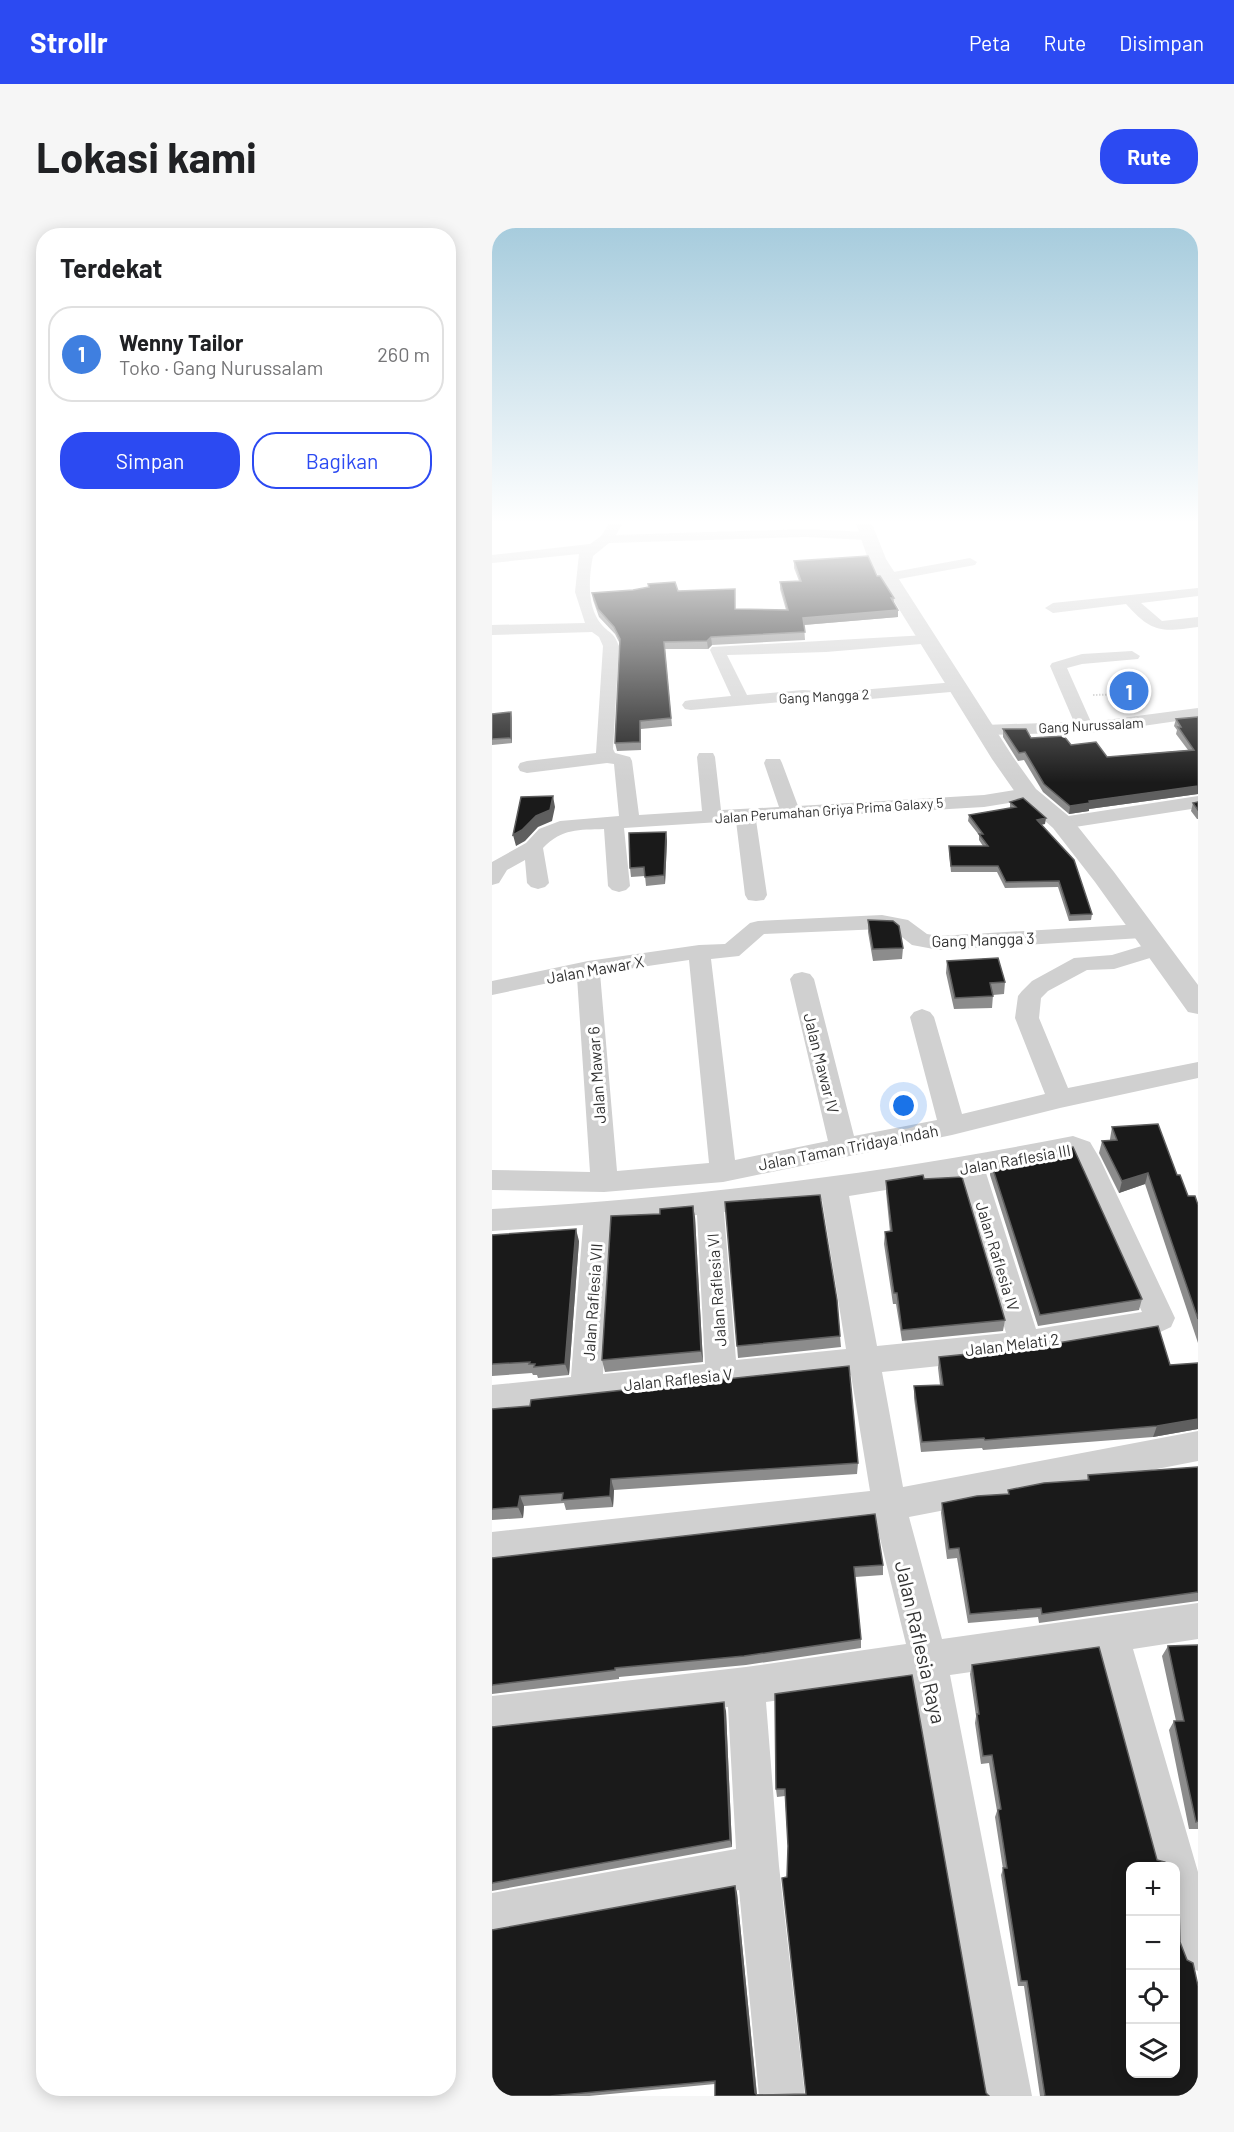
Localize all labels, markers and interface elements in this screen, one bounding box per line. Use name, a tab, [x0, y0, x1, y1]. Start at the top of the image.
text: Strollr	[30, 25, 108, 59]
text: Peta	[969, 30, 1011, 55]
text: Rute	[1044, 30, 1086, 55]
text: Disimpan	[1119, 30, 1204, 55]
button: Rute	[1100, 129, 1198, 184]
text: Lokasi kami	[36, 131, 257, 181]
text: Terdekat	[60, 252, 162, 283]
text: Wenny Tailor	[119, 329, 243, 355]
text: 1	[78, 342, 85, 366]
text: 260 m	[377, 342, 430, 366]
text: Toko · Gang Nurussalam	[119, 355, 323, 379]
button: Simpan	[60, 432, 240, 489]
button: Bagikan	[252, 432, 432, 489]
pin: 1	[1110, 668, 1148, 714]
street label: Gang Mangga 2	[778, 685, 870, 707]
street label: Gang Nurussalam	[1038, 714, 1144, 736]
street label: Jalan Perumahan Griya Prima Galaxy 5	[714, 794, 944, 826]
street label: Gang Mangga 3	[931, 928, 1035, 950]
street label: Jalan Mawar X	[545, 951, 645, 987]
street label: Jalan Mawar IV	[800, 1011, 844, 1115]
street label: Jalan Mawar 6	[583, 1026, 609, 1124]
your location	[889, 1091, 918, 1120]
street label: Jalan Taman Tridaya Indah	[756, 1120, 940, 1174]
street label: Jalan Raflesia III	[958, 1140, 1072, 1178]
street label: Jalan Raflesia IV	[972, 1199, 1024, 1313]
street label: Jalan Raflesia VI	[703, 1233, 729, 1347]
street label: Jalan Raflesia VII	[578, 1243, 606, 1361]
street label: Jalan Melati 2	[964, 1329, 1060, 1359]
street label: Jalan Raflesia V	[623, 1364, 733, 1394]
street label: Jalan Raflesia Raya	[891, 1558, 951, 1726]
map controls	[1126, 1862, 1180, 2078]
button: +	[1126, 1862, 1180, 1916]
button: −	[1126, 1916, 1180, 1970]
button: locate	[1126, 1970, 1180, 2024]
button: layers	[1126, 2024, 1180, 2078]

